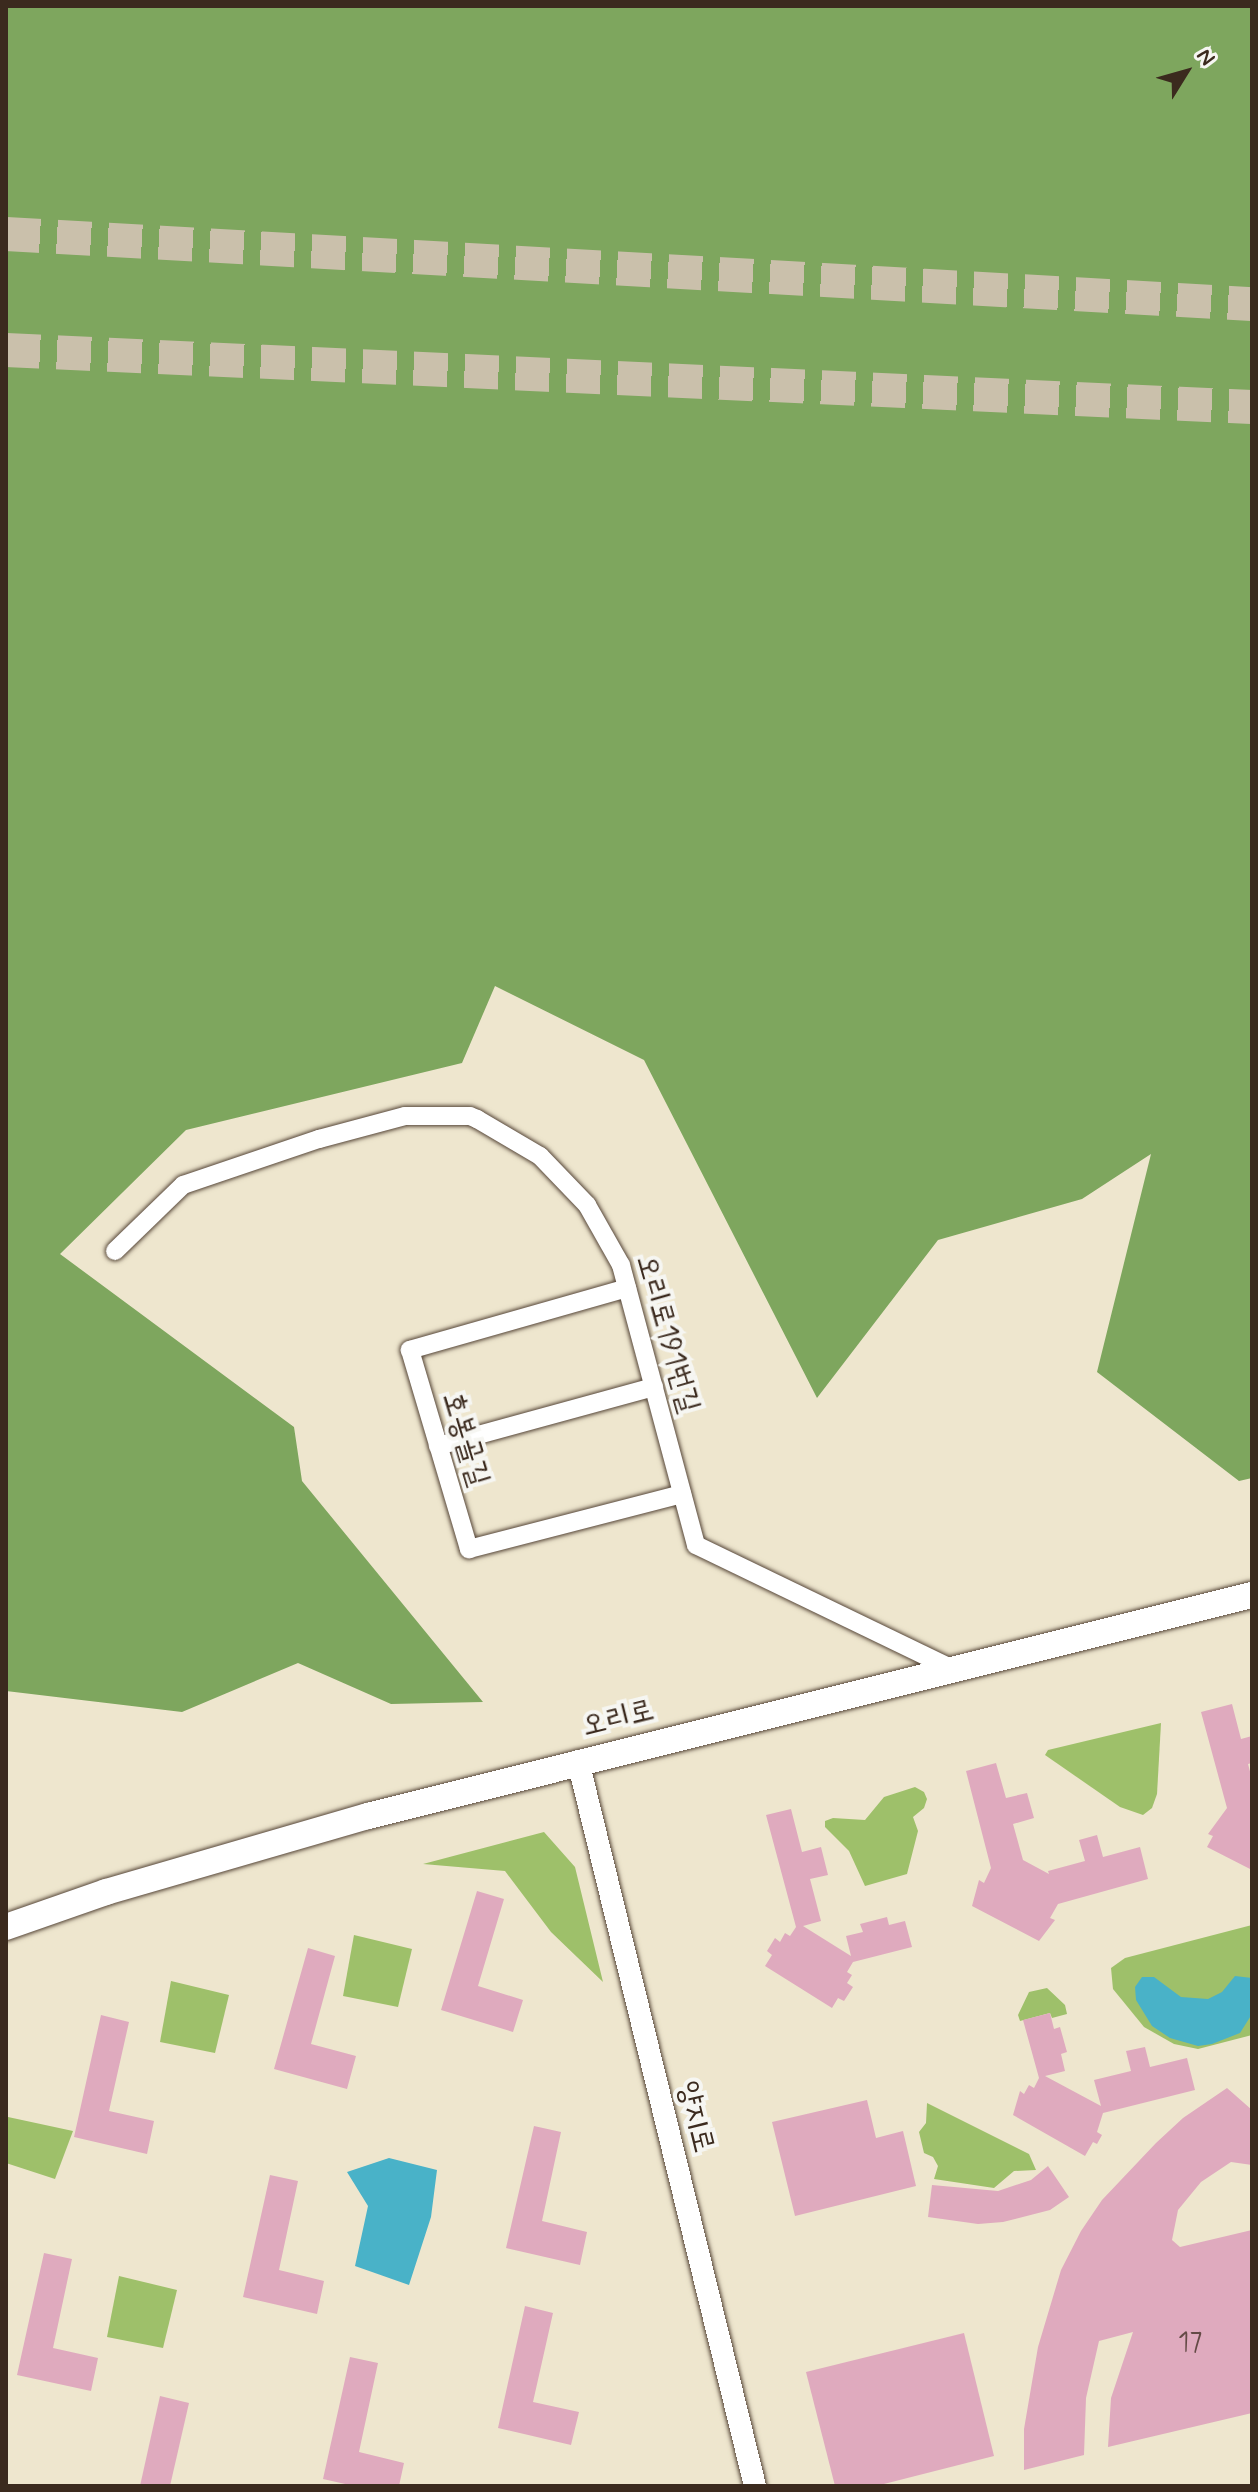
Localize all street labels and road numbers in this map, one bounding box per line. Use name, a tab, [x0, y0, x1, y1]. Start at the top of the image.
street label: 오리로191번길	[627, 1251, 707, 1417]
street label: 호봉골길	[434, 1388, 496, 1490]
street label: 오리로	[579, 1693, 657, 1745]
street label: 양지로	[669, 2078, 721, 2156]

